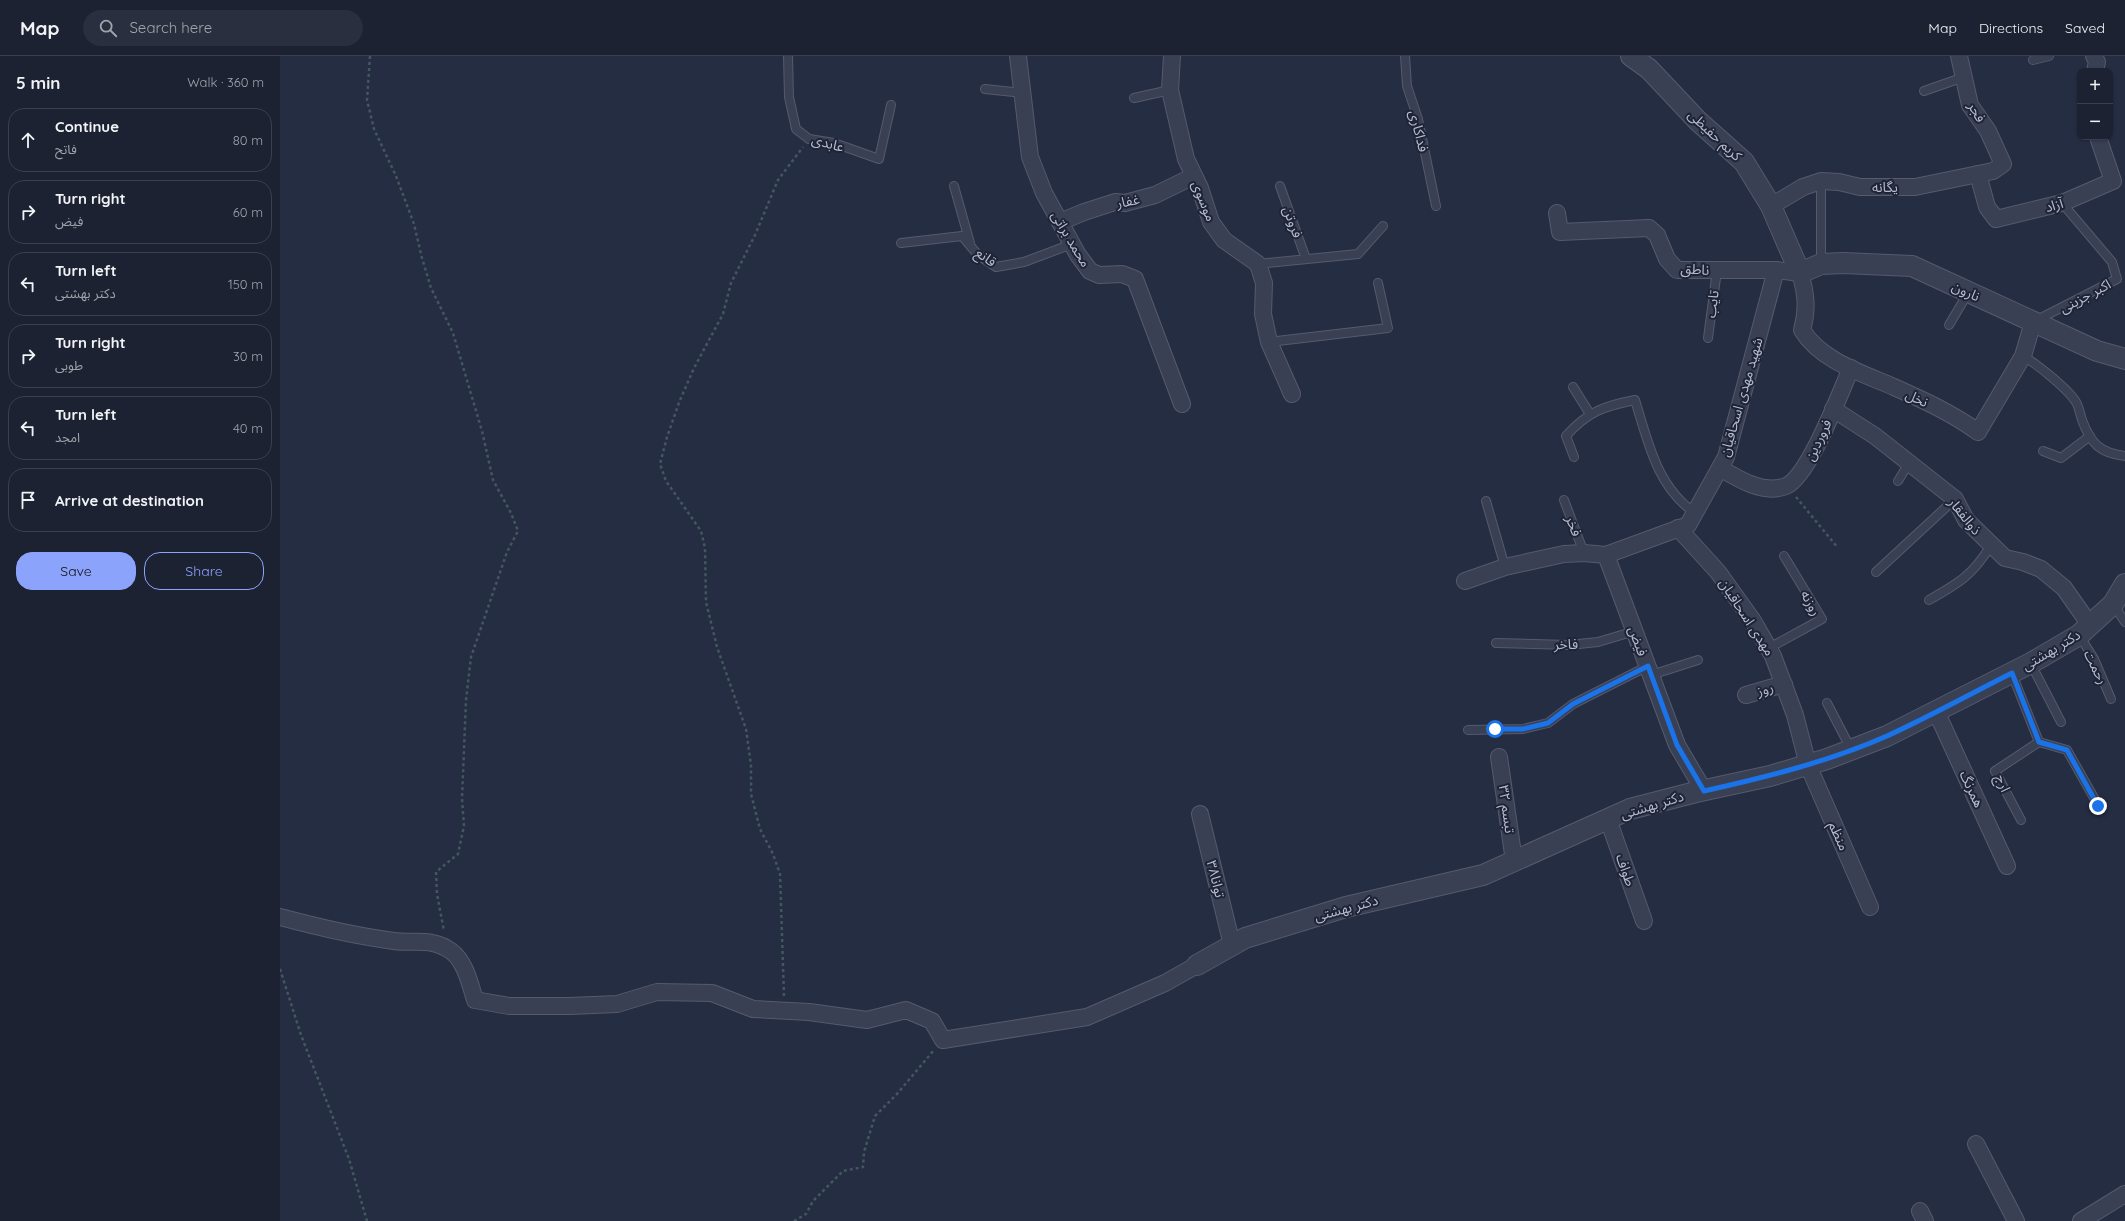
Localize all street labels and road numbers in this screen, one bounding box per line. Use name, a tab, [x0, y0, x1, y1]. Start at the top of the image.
street label: فجر	[1964, 98, 1990, 125]
street label: کریم حفیظی	[1683, 105, 1746, 166]
street label: فداکاری	[1405, 108, 1433, 154]
street label: عابدی	[810, 130, 846, 156]
street label: موسوی	[1188, 178, 1220, 224]
street label: یگانه	[1872, 178, 1898, 196]
street label: غفار	[1114, 190, 1141, 212]
street label: آزاد	[2043, 194, 2066, 216]
street label: فروتن	[1279, 204, 1307, 240]
street label: محمد براتی	[1047, 208, 1095, 270]
street label: قانع	[971, 243, 1000, 272]
street label: ناطق	[1680, 259, 1710, 280]
street label: اکبر جزینی	[2056, 275, 2114, 317]
street label: نارون	[1949, 277, 1983, 305]
street label: تایب	[1701, 289, 1723, 319]
street label: شهید مهدی اسحاقیان	[1715, 335, 1767, 459]
street label: نخل	[1903, 385, 1931, 411]
street label: فروردین	[1800, 416, 1836, 464]
street label: ذوالفقار	[1944, 493, 1986, 539]
street label: فخر	[1562, 512, 1586, 539]
street label: مهدی اسحاقیان	[1715, 575, 1779, 659]
street label: روزنه	[1797, 587, 1825, 619]
street label: فیض	[1624, 624, 1652, 658]
street label: دکتر بهشتی	[2018, 625, 2084, 675]
street label: فاخر	[1553, 635, 1578, 653]
street label: رحمت	[2080, 647, 2112, 687]
street label: روز	[1754, 678, 1776, 700]
street label: همرنگ	[1956, 768, 1988, 810]
street label: ارج	[1989, 771, 2015, 795]
street label: تبسم ۳۲	[1493, 784, 1519, 835]
street label: دکتر بهشتی	[1618, 787, 1686, 823]
street label: منظم	[1823, 819, 1853, 854]
street label: طواف	[1612, 851, 1640, 889]
street label: توانا۳۸	[1203, 858, 1229, 900]
street label: دکتر بهشتی	[1312, 891, 1380, 925]

